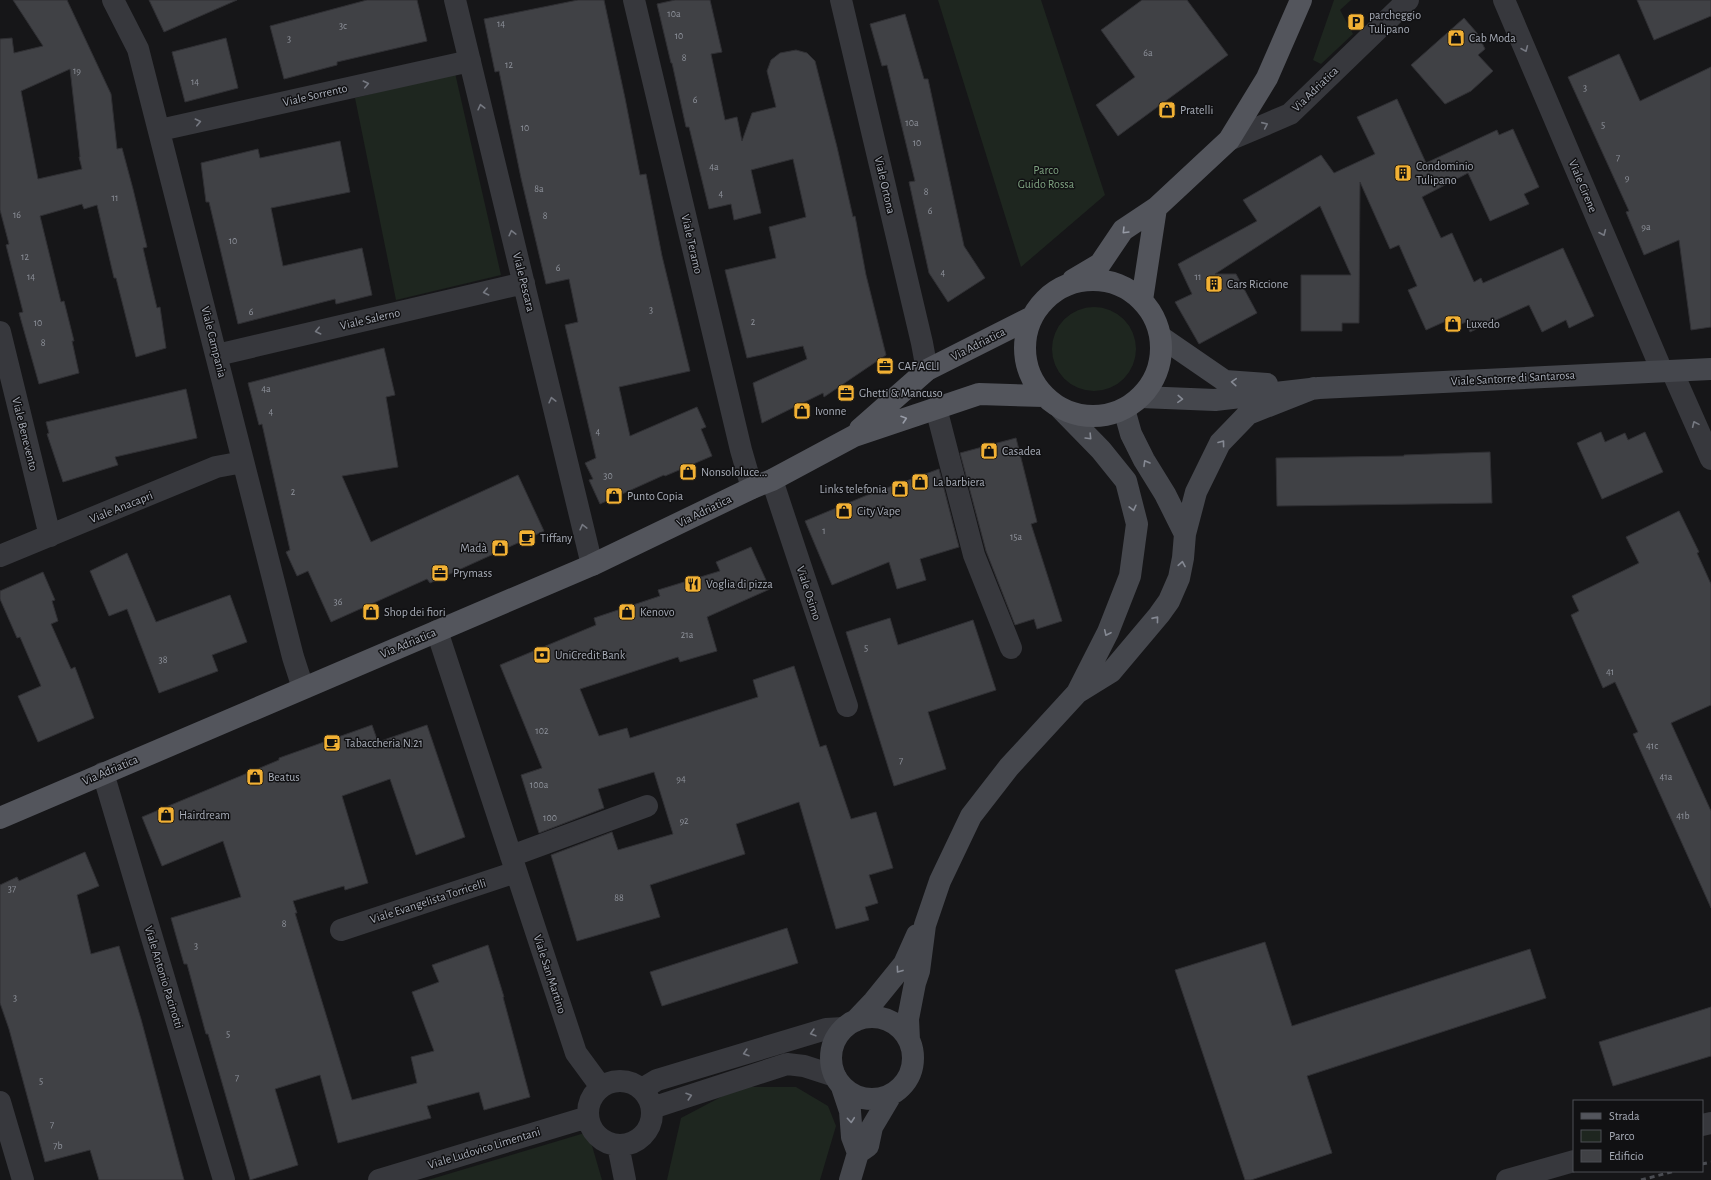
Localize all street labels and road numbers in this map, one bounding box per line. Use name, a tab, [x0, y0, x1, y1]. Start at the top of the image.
street label: Via Adriatica	[1290, 64, 1341, 114]
street label: Viale Sorrento	[282, 82, 349, 108]
street label: Viale Ortona	[873, 155, 898, 215]
street label: Viale Cirene	[1567, 158, 1599, 214]
street label: Viale Teramo	[679, 213, 705, 275]
street label: Viale Pescara	[511, 251, 537, 313]
street label: Viale Campania	[199, 305, 229, 379]
street label: Viale Salerno	[339, 306, 401, 332]
street label: Via Adriatica	[949, 325, 1008, 363]
street label: Viale Santorre di Santarosa	[1450, 369, 1576, 387]
street label: Viale Benevento	[10, 396, 40, 472]
street label: Viale Anacapri	[88, 489, 154, 525]
street label: Via Adriatica	[675, 492, 734, 529]
street label: Viale Osimo	[795, 564, 823, 622]
street label: Via Adriatica	[378, 626, 438, 660]
street label: Via Adriatica	[80, 753, 140, 787]
street label: Viale Evangelista Torricelli	[369, 877, 487, 925]
street label: Viale Antonio Pacinotti	[143, 924, 185, 1030]
street label: Viale San Martino	[532, 933, 568, 1015]
street label: Viale Ludovico Limentani	[426, 1125, 542, 1171]

